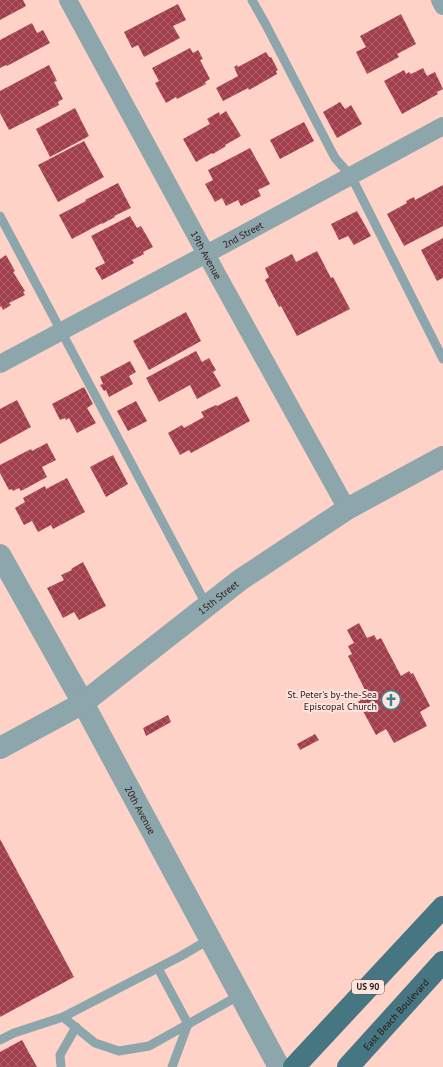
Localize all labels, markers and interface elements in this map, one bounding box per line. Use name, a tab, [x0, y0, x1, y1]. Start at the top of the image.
street label: 2nd Street	[220, 218, 266, 251]
street label: 19th Avenue	[188, 228, 225, 282]
street label: 15th Street	[195, 577, 242, 618]
place label: St. Peter's by-the-Sea Episcopal Church	[287, 688, 377, 713]
church icon: St. Peter's by-the-Sea Episcopal Church	[380, 689, 402, 711]
street label: 20th Avenue	[122, 783, 158, 837]
street label: East Beach Boulevard	[360, 976, 432, 1053]
road number: US 90	[352, 980, 384, 994]

